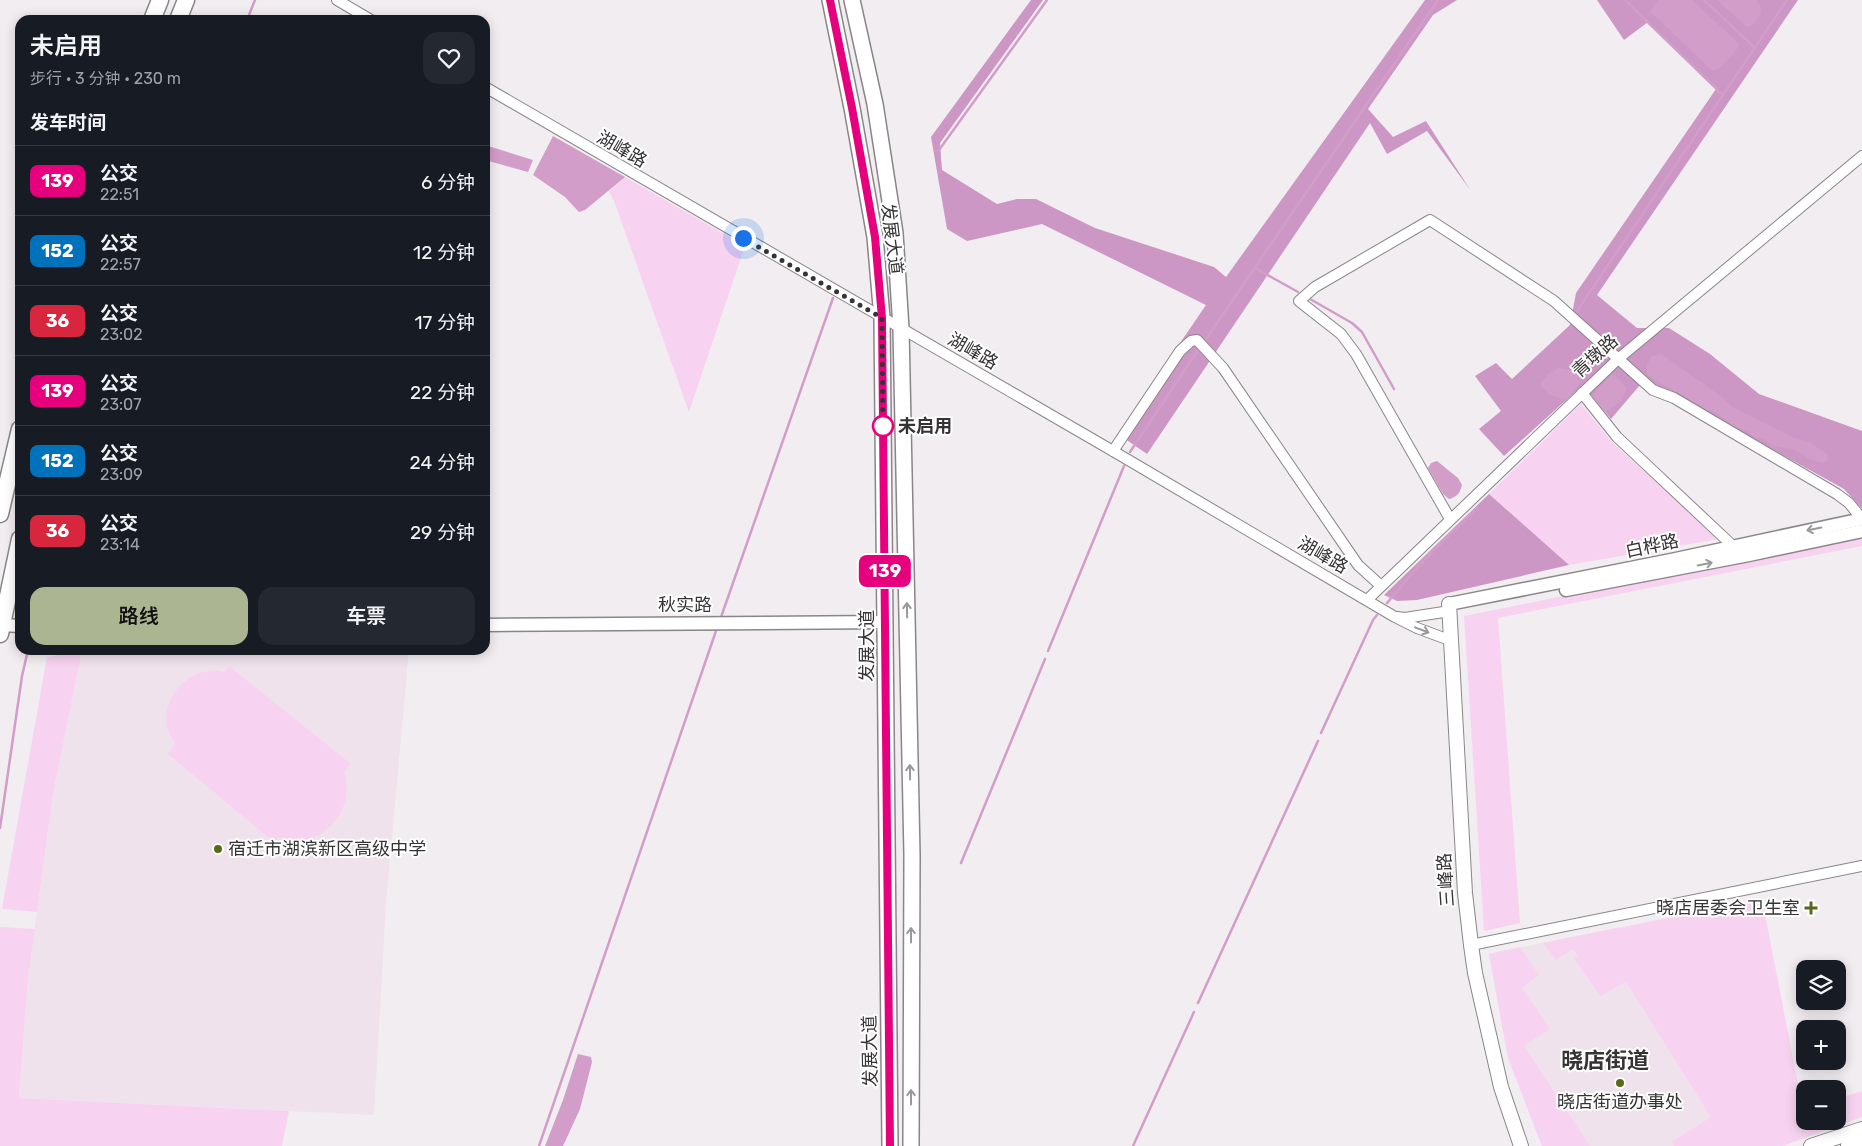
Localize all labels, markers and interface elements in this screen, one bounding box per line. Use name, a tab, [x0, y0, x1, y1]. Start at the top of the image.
text: 未启用	[30, 32, 102, 60]
button: heart	[423, 32, 475, 84]
text: 步行 · 3 分钟 · 230 m	[30, 69, 181, 88]
text: 发车时间	[30, 111, 106, 134]
street label: 湖峰路	[593, 126, 651, 172]
text: 公交	[100, 162, 138, 185]
text: 139	[41, 170, 74, 192]
text: 6 分钟	[421, 171, 475, 194]
text: 22:51	[100, 185, 139, 204]
street label: 发展大道	[877, 202, 907, 276]
your location	[731, 226, 756, 251]
text: 公交	[100, 232, 138, 255]
text: 152	[41, 240, 74, 262]
text: 12 分钟	[413, 241, 475, 264]
text: 22:57	[100, 255, 141, 274]
text: 公交	[100, 302, 138, 325]
text: 36	[46, 310, 69, 332]
text: 17 分钟	[414, 311, 475, 334]
text: 23:02	[100, 325, 143, 344]
street label: 湖峰路	[944, 328, 1002, 374]
street label: 青墩路	[1568, 330, 1622, 382]
text: 公交	[100, 372, 138, 395]
text: 139	[41, 380, 74, 402]
text: 22 分钟	[410, 381, 475, 404]
text: 23:07	[100, 395, 141, 414]
marker: 未启用	[872, 415, 894, 437]
place label: 未启用	[898, 415, 952, 437]
text: 公交	[100, 442, 138, 465]
text: 152	[41, 450, 74, 472]
text: 24 分钟	[410, 451, 475, 474]
text: 23:09	[100, 465, 143, 484]
text: 公交	[100, 512, 138, 535]
text: 36	[46, 520, 69, 542]
text: 29 分钟	[410, 521, 475, 544]
one-way arrow	[1807, 525, 1823, 535]
street label: 白桦路	[1623, 530, 1681, 562]
street label: 湖峰路	[1294, 532, 1352, 578]
text: 23:14	[100, 535, 140, 554]
line badge: 139	[856, 555, 914, 587]
one-way arrow	[1696, 558, 1712, 568]
text: 139	[869, 560, 901, 582]
button: 路线	[30, 587, 248, 645]
button: 车票	[258, 587, 475, 645]
street label: 秋实路	[658, 594, 712, 616]
one-way arrow	[902, 602, 912, 618]
street label: 发展大道	[856, 610, 878, 682]
one-way arrow	[1414, 626, 1430, 635]
one-way arrow	[905, 765, 915, 781]
place label: 宿迁市湖滨新区高级中学	[228, 838, 426, 860]
marker: 宿迁市湖滨新区高级中学	[212, 843, 224, 855]
street label: 三峰路	[1433, 852, 1459, 908]
place label: 晓店居委会卫生室	[1656, 897, 1800, 919]
marker: 晓店居委会卫生室	[1804, 901, 1818, 915]
one-way arrow	[906, 927, 916, 944]
map controls	[1796, 960, 1846, 1130]
button: layers	[1796, 960, 1846, 1010]
street label: 发展大道	[858, 1015, 882, 1087]
button: +	[1796, 1020, 1846, 1070]
district label: 晓店街道	[1561, 1047, 1649, 1074]
marker: 晓店街道办事处	[1614, 1077, 1626, 1089]
button: −	[1796, 1080, 1846, 1130]
one-way arrow	[906, 1090, 916, 1106]
place label: 晓店街道办事处	[1557, 1091, 1683, 1113]

